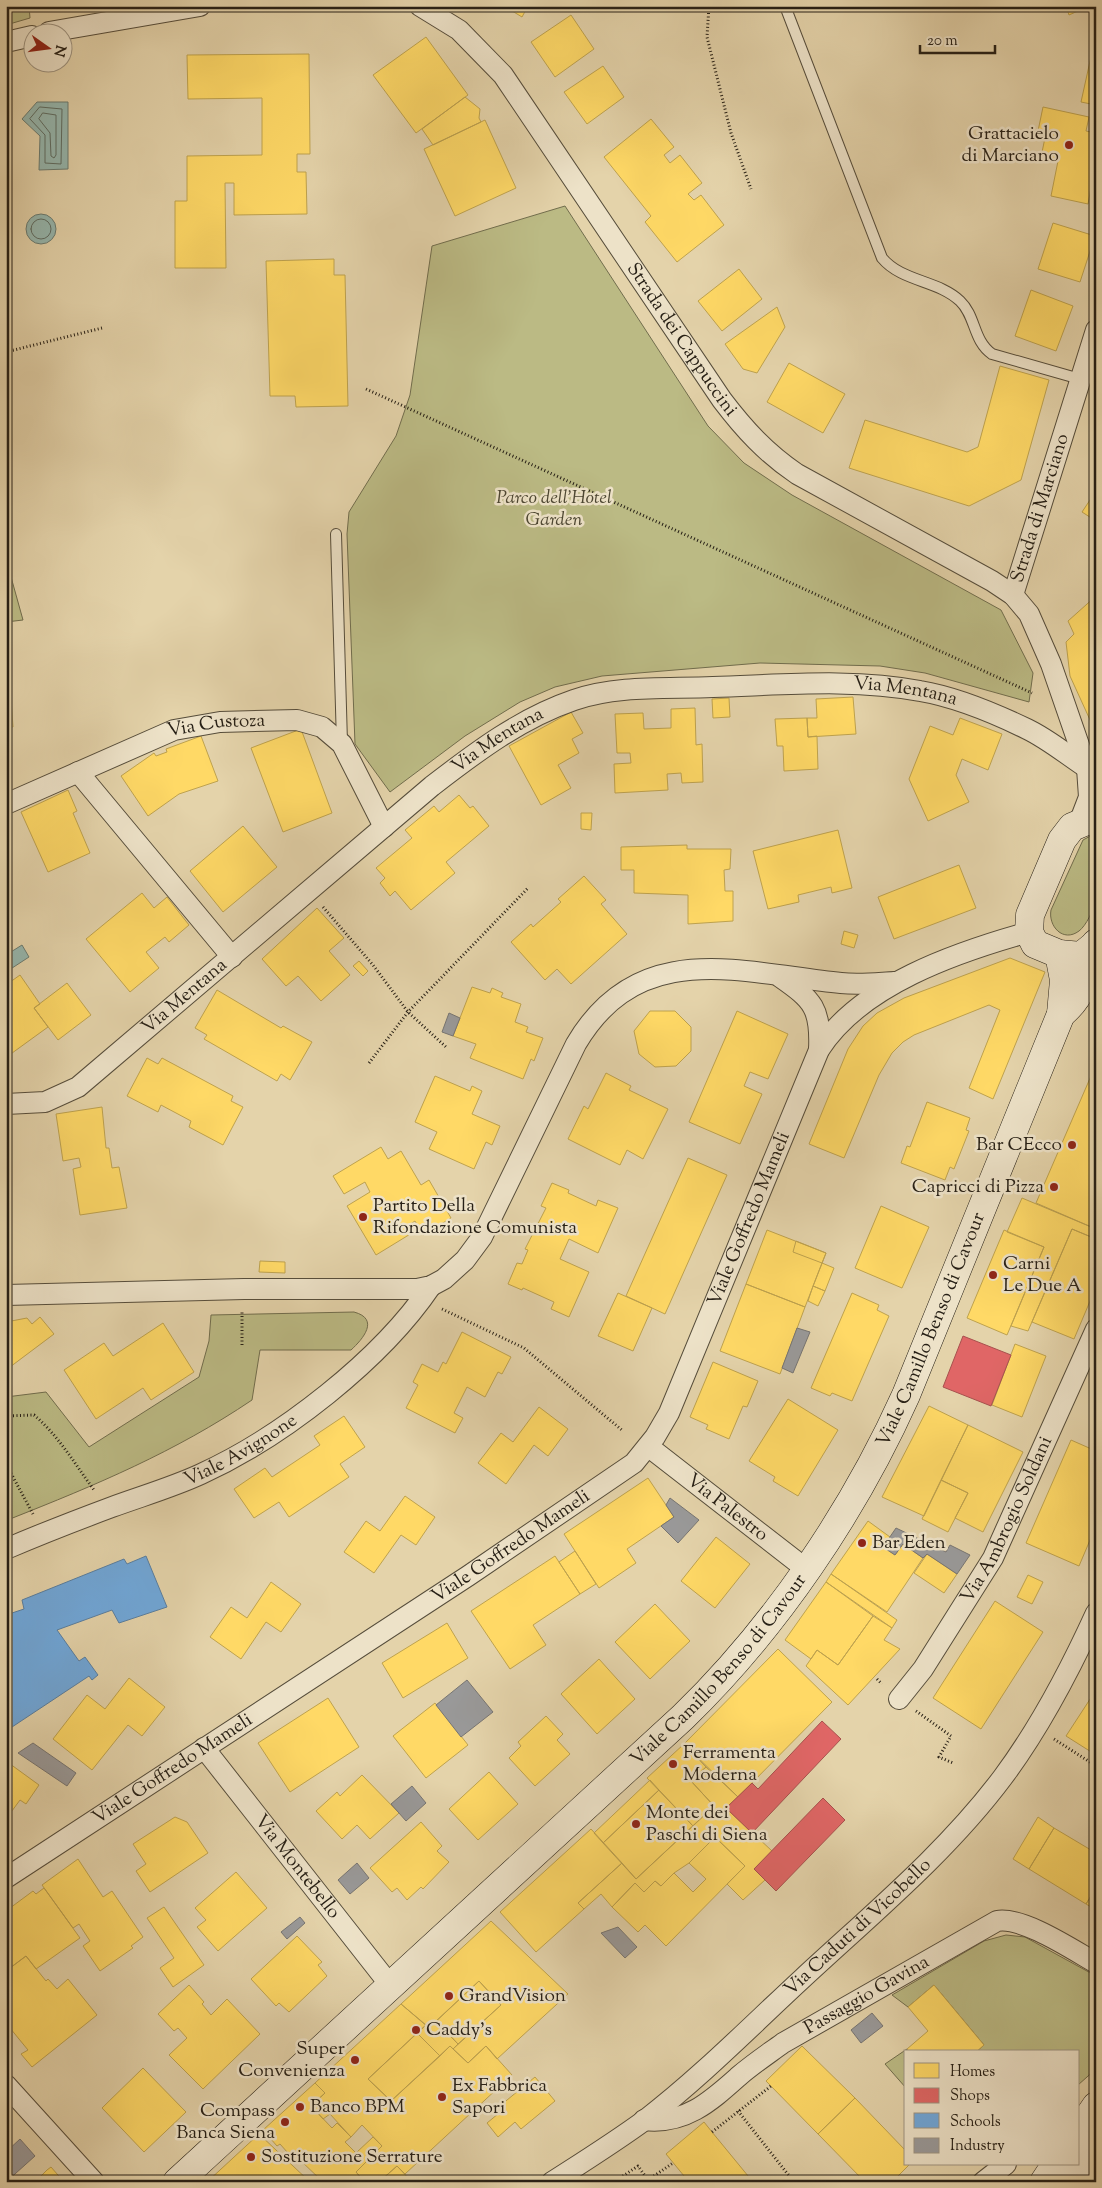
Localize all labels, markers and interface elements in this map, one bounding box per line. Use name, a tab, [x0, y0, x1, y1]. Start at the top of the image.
north arrow	[22, 22, 72, 72]
scale bar	[920, 22, 994, 54]
text: 20 m	[927, 31, 958, 52]
text: N	[48, 43, 70, 59]
place label: Grattacielo di Marciano	[962, 121, 1059, 170]
marker: Grattacielo di Marciano	[1063, 139, 1075, 151]
street label: Strada dei Cappuccini	[620, 257, 744, 422]
street label: Strada di Marciano	[1004, 430, 1076, 586]
park label: Parco dell'Hotel Garden	[496, 485, 612, 534]
street label: Via Mentana	[853, 670, 961, 713]
street label: Via Mentana	[446, 701, 548, 780]
street label: Via Custoza	[165, 707, 266, 744]
street label: Via Mentana	[136, 952, 233, 1041]
street label: Viale Goffredo Mameli	[701, 1128, 797, 1310]
place label: Bar CEcco	[976, 1132, 1062, 1159]
marker: Bar CEcco	[1066, 1139, 1078, 1151]
place label: Capricci di Pizza	[912, 1174, 1044, 1201]
marker: Capricci di Pizza	[1048, 1181, 1060, 1193]
place label: Partito Della Rifondazione Comunista	[373, 1193, 577, 1242]
street label: Viale Camillo Benso di Cavour	[870, 1208, 992, 1452]
marker: Partito Della Rifondazione Comunista	[357, 1211, 369, 1223]
place label: Carni Le Due A	[1003, 1251, 1082, 1300]
marker: Carni Le Due A	[987, 1269, 999, 1281]
street label: Viale Avignone	[180, 1407, 303, 1493]
street label: Via Ambrogio Soldani	[954, 1432, 1059, 1609]
street label: Via Palestro	[681, 1467, 774, 1548]
street label: Viale Goffredo Mameli	[426, 1483, 596, 1610]
place label: Bar Eden	[872, 1530, 946, 1557]
marker: Bar Eden	[856, 1537, 868, 1549]
street label: Viale Camillo Benso di Cavour	[624, 1569, 813, 1772]
street label: Viale Goffredo Mameli	[87, 1707, 258, 1831]
place label: Ferramenta Moderna	[683, 1740, 776, 1789]
marker: Ferramenta Moderna	[667, 1758, 679, 1770]
place label: Monte dei Paschi di Siena	[646, 1800, 768, 1849]
street label: Via Montebello	[248, 1809, 347, 1925]
marker: Monte dei Paschi di Siena	[630, 1818, 642, 1830]
street label: Via Caduti di Vicobello	[778, 1852, 938, 2002]
street label: Passaggio Gavina	[799, 1949, 935, 2042]
place label: GrandVision	[459, 1983, 566, 2010]
marker: GrandVision	[443, 1990, 455, 2002]
place label: Caddy's	[426, 2017, 492, 2044]
marker: Caddy's	[410, 2024, 422, 2036]
place label: Super Convenienza	[238, 2036, 345, 2085]
legend	[904, 2050, 1080, 2166]
marker: Super Convenienza	[349, 2054, 361, 2066]
text: Homes	[950, 2062, 995, 2083]
place label: Ex Fabbrica Sapori	[452, 2073, 547, 2122]
text: Shops	[950, 2086, 990, 2107]
marker: Ex Fabbrica Sapori	[436, 2091, 448, 2103]
place label: Banco BPM	[310, 2094, 405, 2121]
place label: Compass Banca Siena	[176, 2098, 275, 2147]
marker: Banco BPM	[294, 2101, 306, 2113]
text: Schools	[950, 2112, 1001, 2133]
marker: Compass Banca Siena	[279, 2116, 291, 2128]
text: Industry	[950, 2136, 1005, 2157]
place label: Sostituzione Serrature	[261, 2144, 443, 2171]
marker: Sostituzione Serrature	[245, 2151, 257, 2163]

